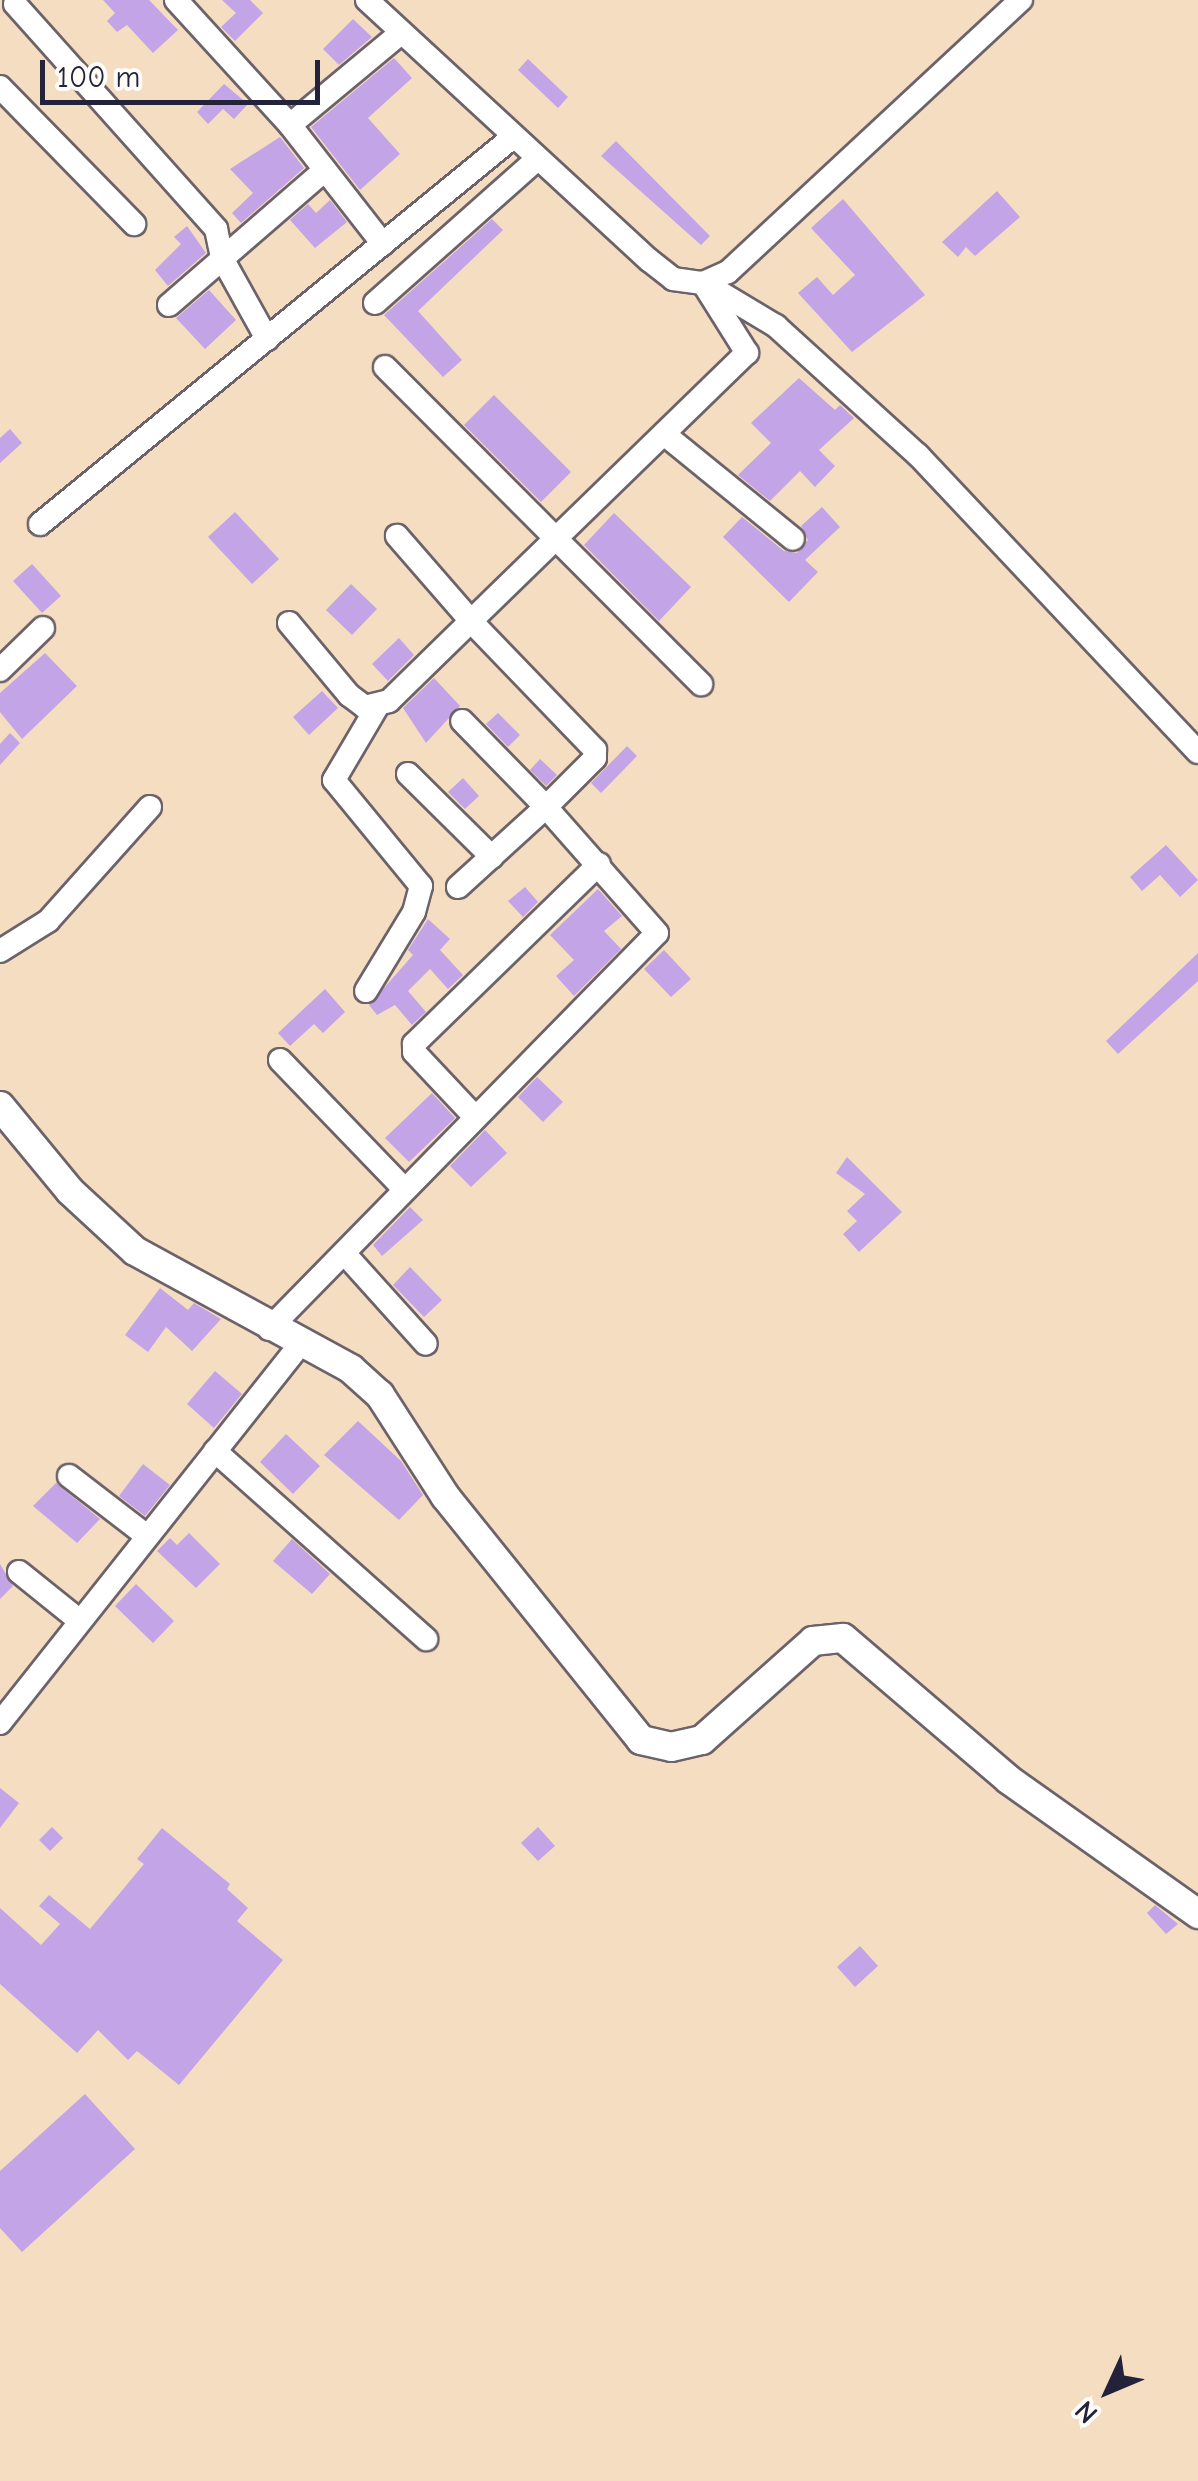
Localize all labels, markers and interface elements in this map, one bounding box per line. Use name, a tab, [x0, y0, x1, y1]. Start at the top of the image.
scale bar	[45, 40, 325, 102]
text: 100 m	[57, 60, 140, 95]
north arrow	[1058, 2341, 1158, 2441]
text: N	[1069, 2394, 1104, 2430]

